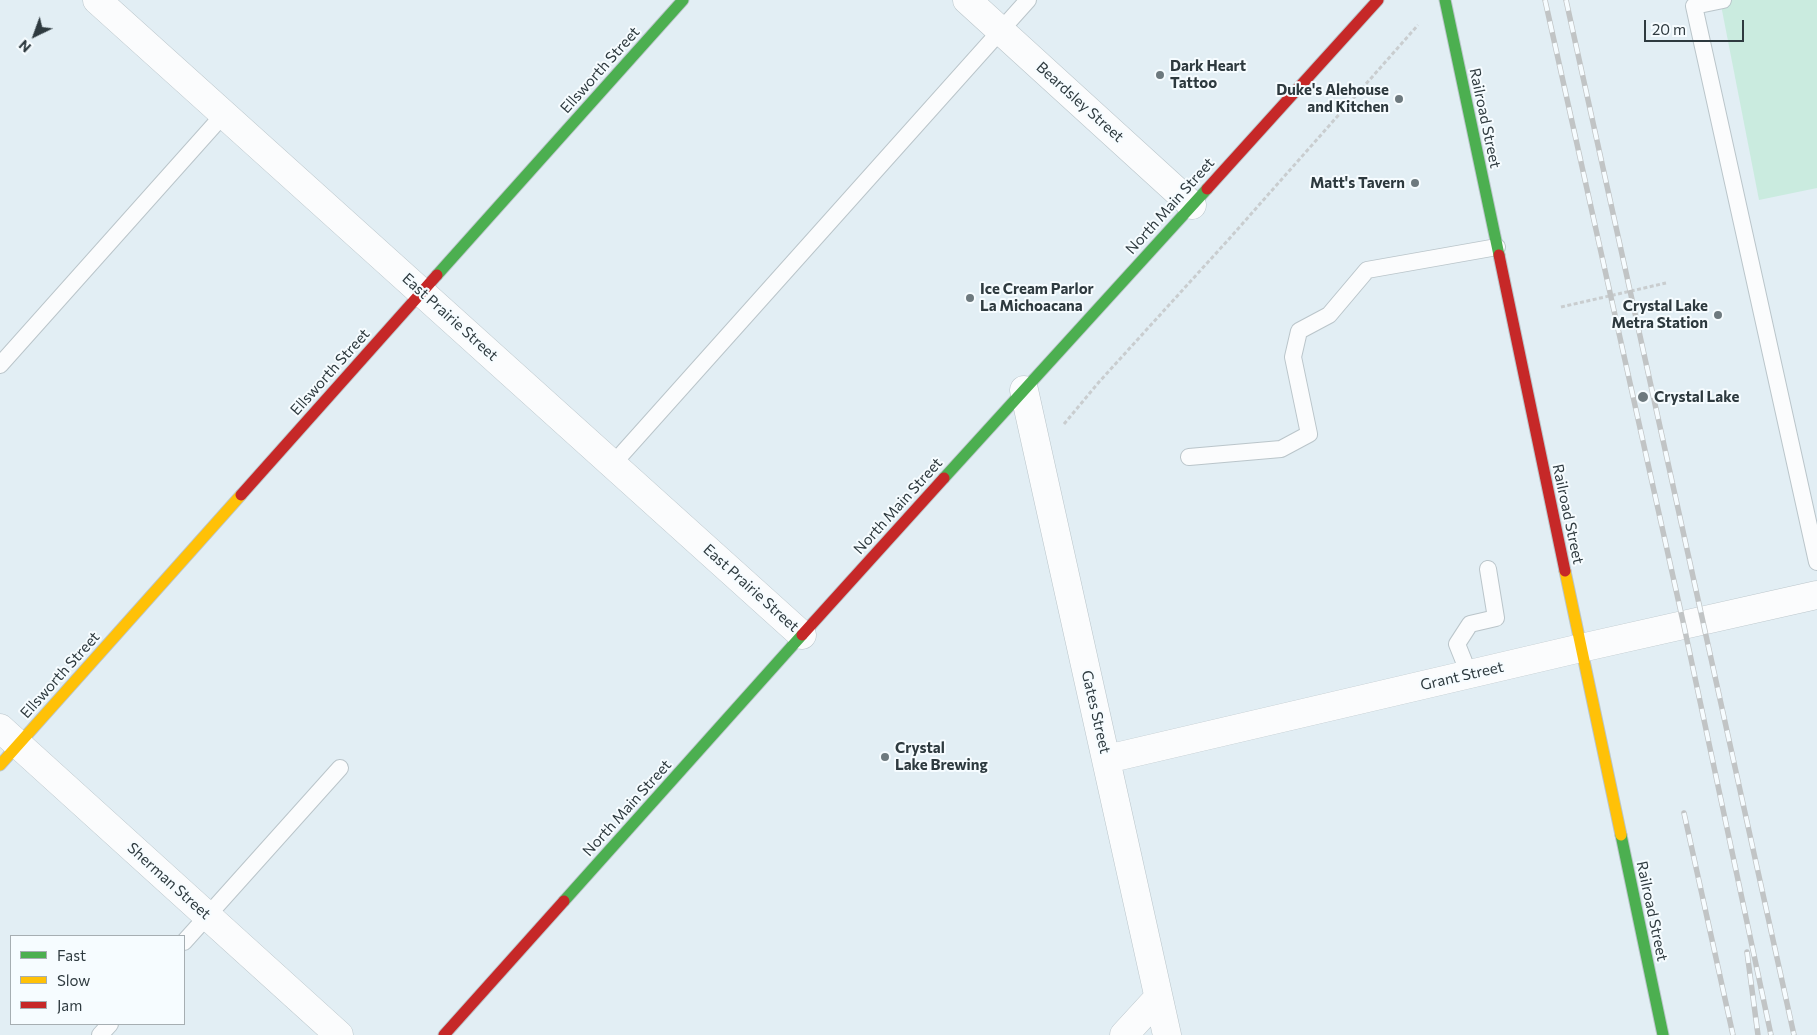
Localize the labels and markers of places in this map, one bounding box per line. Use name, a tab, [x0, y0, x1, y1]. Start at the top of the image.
place label: Dark Heart Tattoo	[1170, 57, 1246, 92]
marker: Dark Heart Tattoo	[1154, 69, 1166, 81]
place label: Duke's Alehouse and Kitchen	[1276, 81, 1389, 116]
marker: Duke's Alehouse and Kitchen	[1393, 93, 1405, 105]
place label: Matt's Tavern	[1310, 174, 1405, 192]
marker: Matt's Tavern	[1409, 177, 1421, 189]
place label: Ice Cream Parlor La Michoacana	[980, 280, 1094, 315]
marker: Ice Cream Parlor La Michoacana	[964, 292, 976, 304]
place label: Crystal Lake Metra Station	[1611, 297, 1708, 332]
marker: Crystal Lake Metra Station	[1712, 309, 1724, 321]
place label: Crystal Lake	[1654, 388, 1739, 406]
marker: Crystal Lake	[1636, 390, 1650, 404]
place label: Crystal Lake Brewing	[895, 739, 988, 774]
marker: Crystal Lake Brewing	[879, 751, 891, 763]

